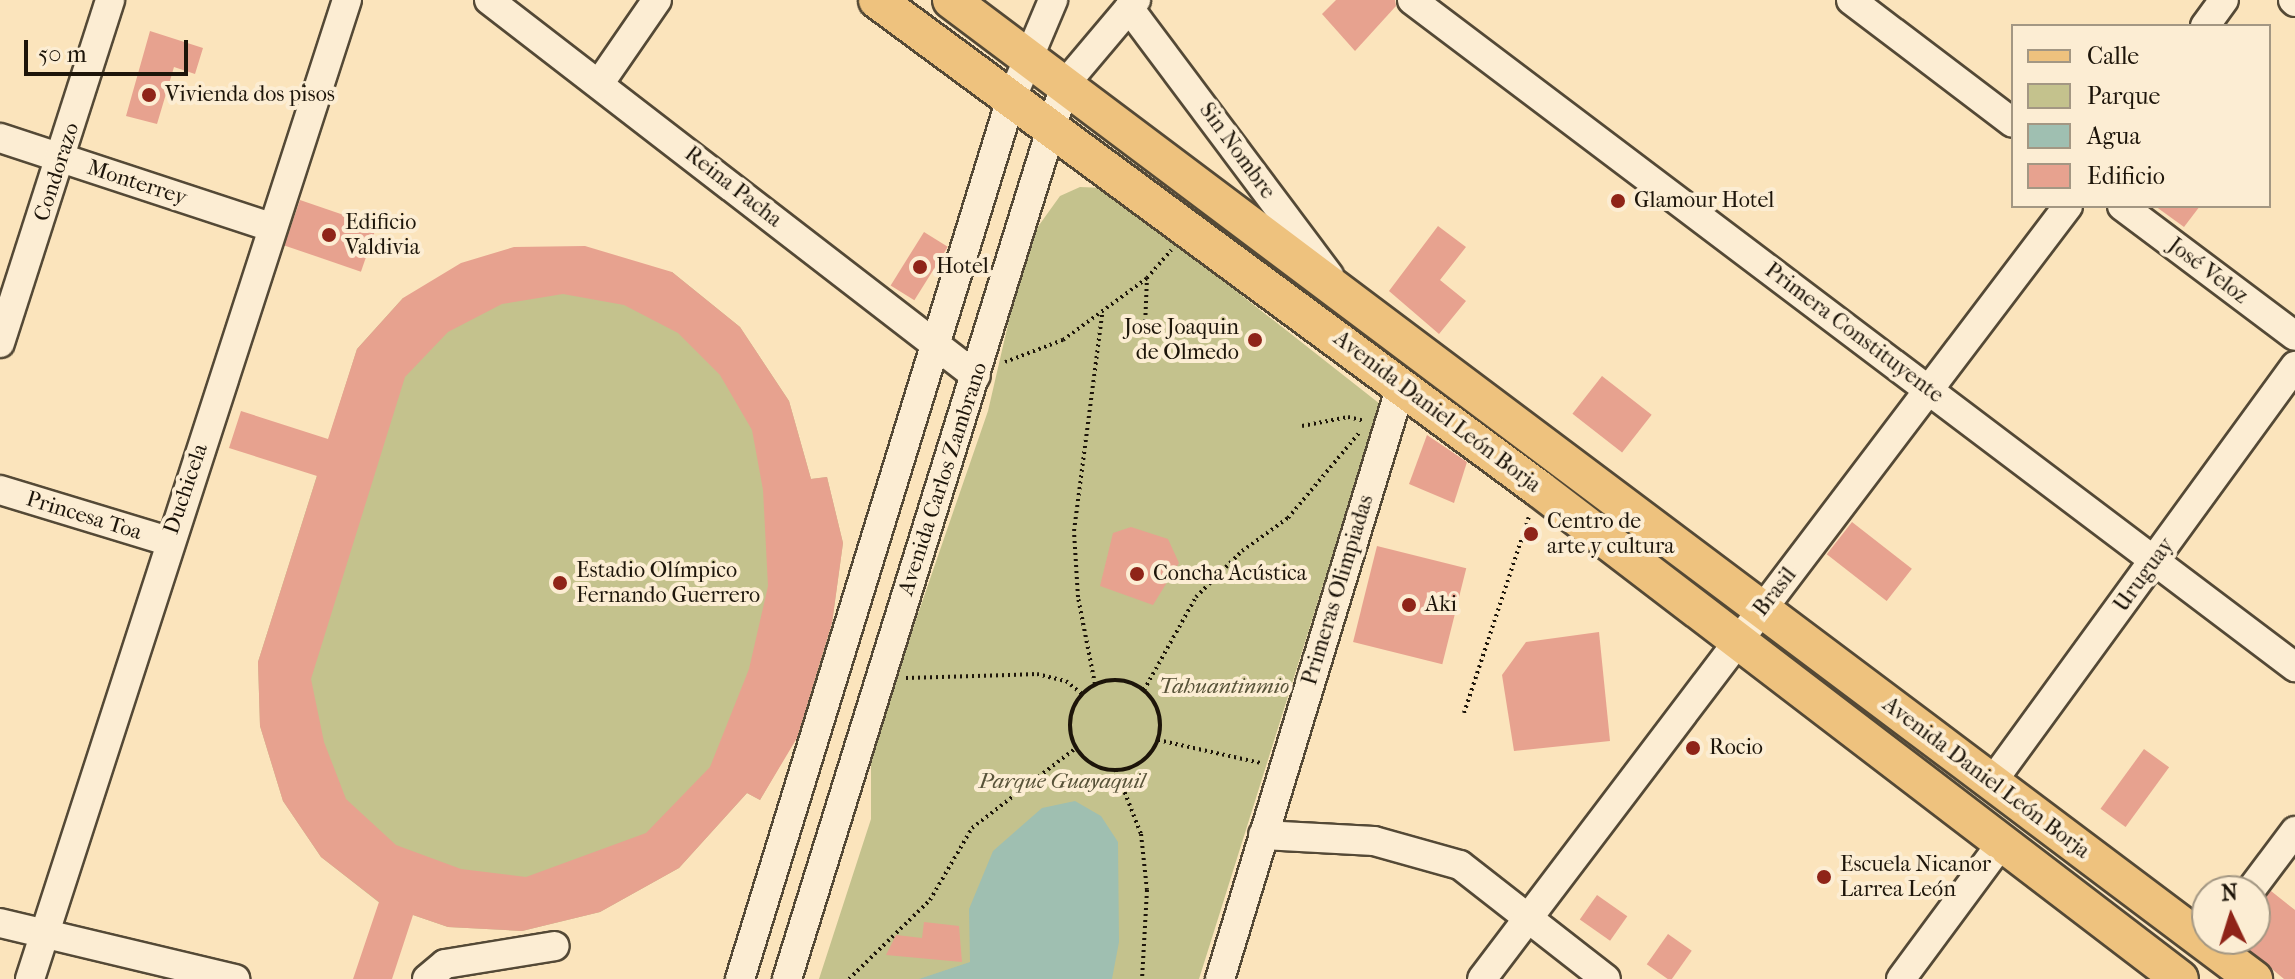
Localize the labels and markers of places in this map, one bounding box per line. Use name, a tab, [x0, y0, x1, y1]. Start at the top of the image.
place label: Vivienda dos pisos	[165, 82, 335, 108]
marker: Vivienda dos pisos	[140, 86, 158, 104]
place label: Glamour Hotel	[1634, 188, 1774, 214]
marker: Glamour Hotel	[1609, 192, 1627, 210]
place label: Edificio Valdivia	[345, 209, 420, 260]
marker: Edificio Valdivia	[320, 226, 338, 244]
place label: Hotel	[936, 254, 989, 280]
marker: Hotel	[911, 258, 929, 276]
place label: Jose Joaquin de Olmedo	[1124, 314, 1239, 366]
marker: Jose Joaquin de Olmedo	[1246, 331, 1264, 349]
place label: Centro de arte y cultura	[1547, 508, 1674, 560]
marker: Centro de arte y cultura	[1522, 525, 1540, 543]
place label: Estadio Olímpico Fernando Guerrero	[576, 557, 760, 608]
place label: Concha Acústica	[1153, 561, 1307, 587]
marker: Concha Acústica	[1128, 565, 1146, 583]
marker: Estadio Olímpico Fernando Guerrero	[551, 574, 569, 592]
place label: Aki	[1425, 592, 1457, 618]
marker: Aki	[1400, 596, 1418, 614]
place label: Rocio	[1709, 735, 1763, 761]
marker: Rocio	[1684, 739, 1702, 757]
place label: Escuela Nicanor Larrea León	[1840, 851, 1991, 902]
marker: Escuela Nicanor Larrea León	[1815, 868, 1833, 886]

